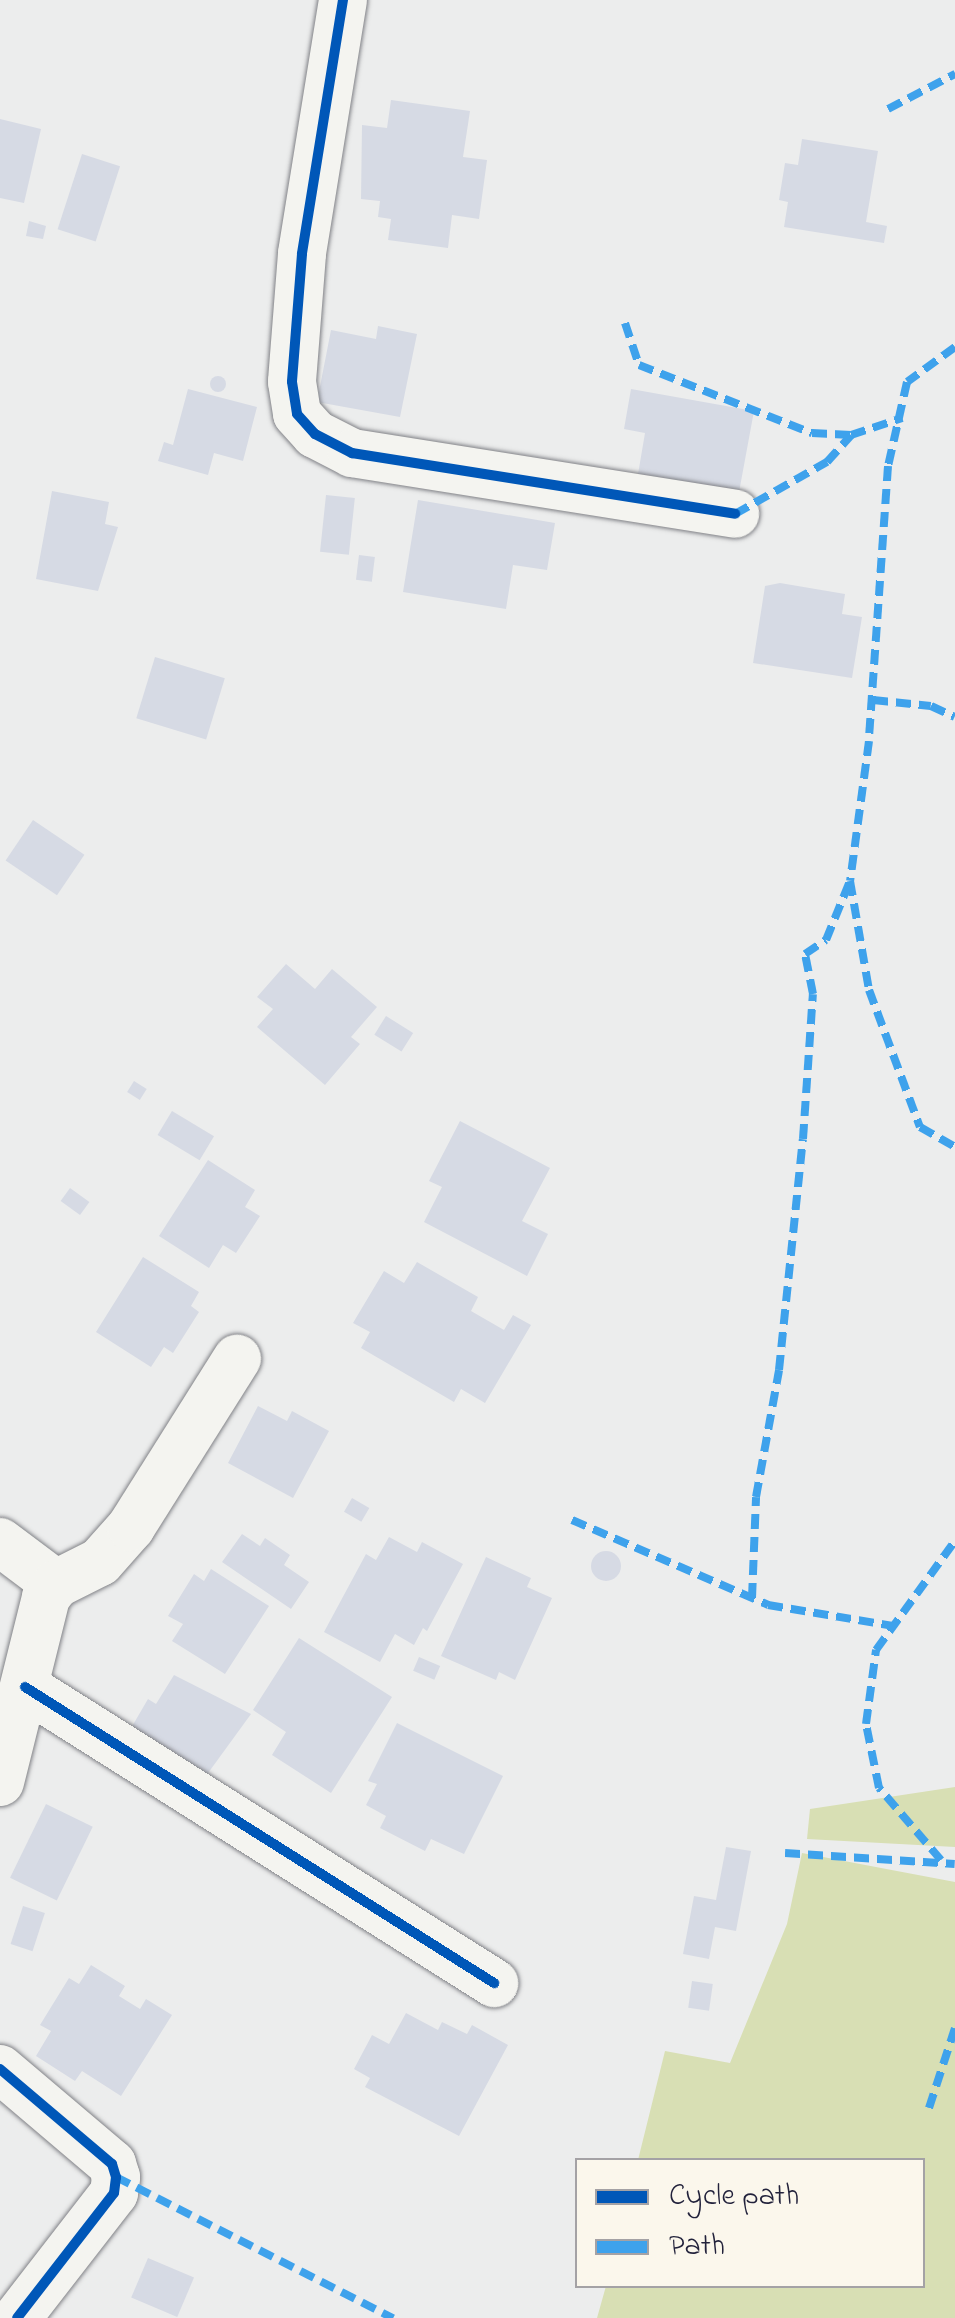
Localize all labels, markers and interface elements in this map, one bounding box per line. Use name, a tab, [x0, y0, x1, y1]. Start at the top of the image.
legend	[575, 2158, 925, 2288]
text: Cycle path	[669, 2175, 799, 2219]
text: Path	[669, 2225, 725, 2269]

